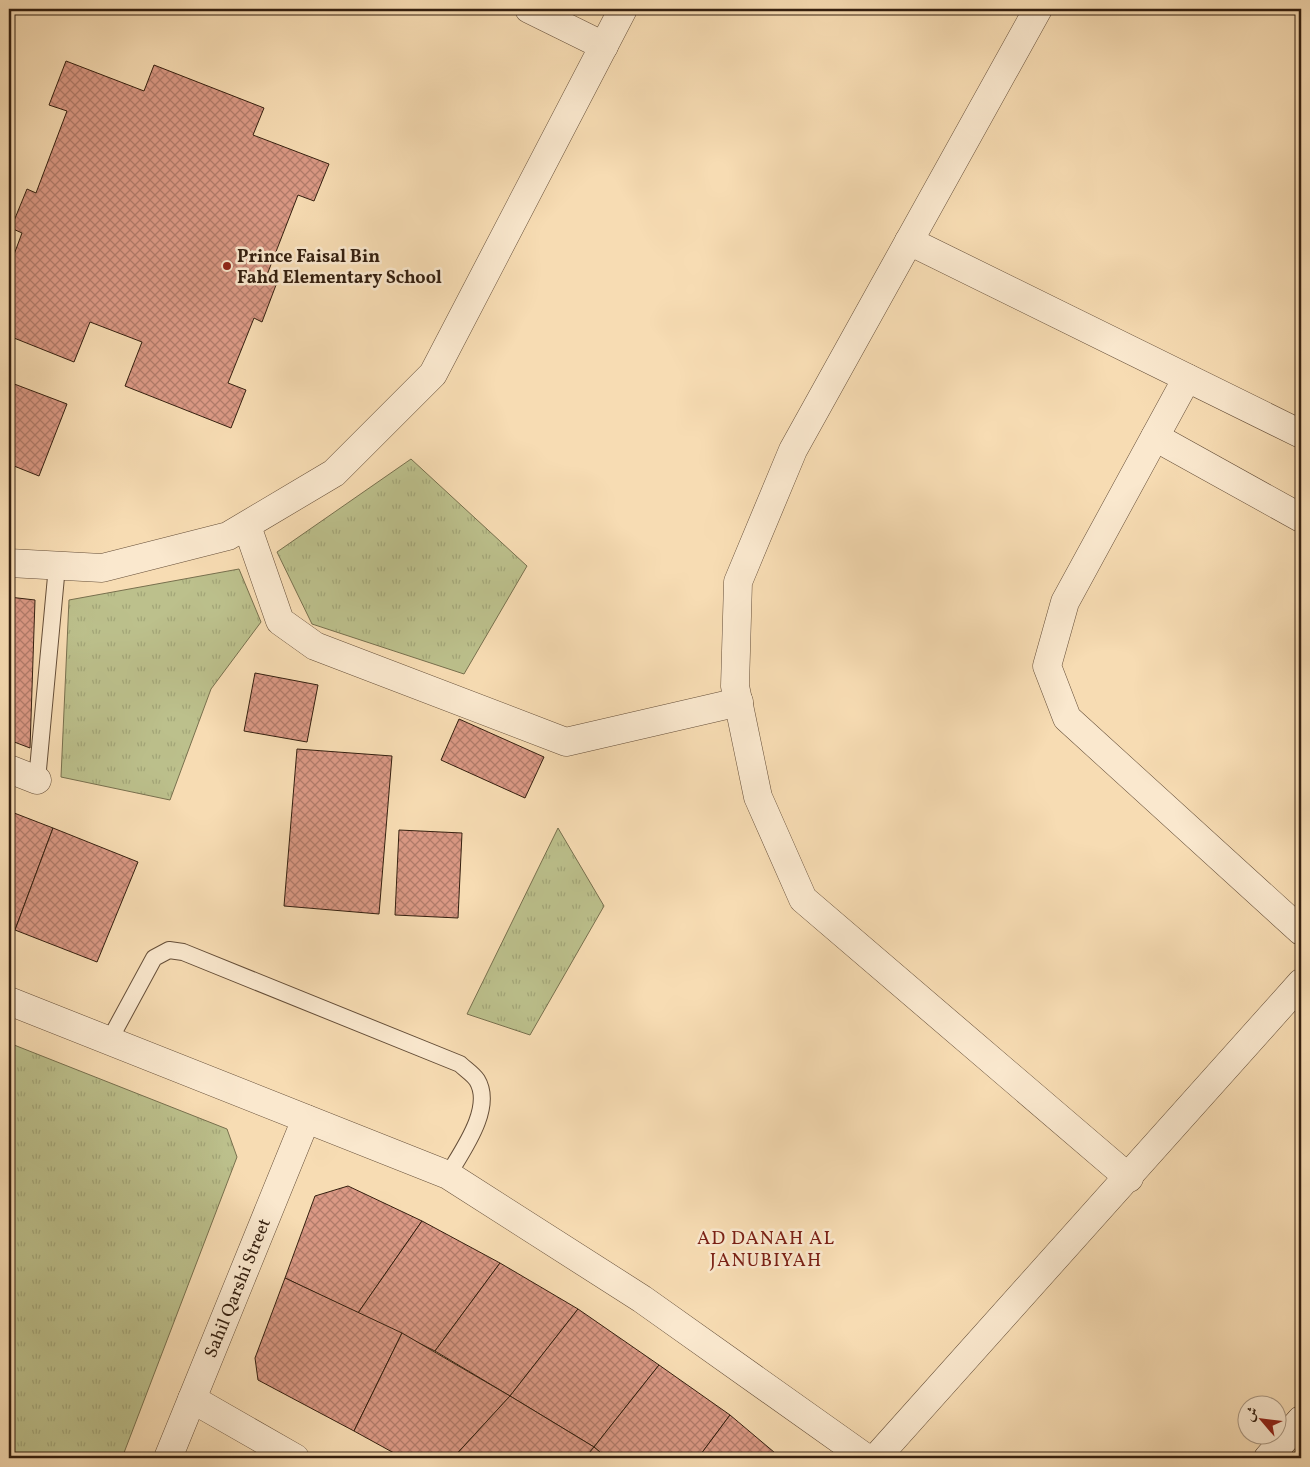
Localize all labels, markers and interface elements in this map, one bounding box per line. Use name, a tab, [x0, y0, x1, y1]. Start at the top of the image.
place label: Prince Faisal Bin Fahd Elementary School	[237, 245, 442, 291]
marker: Prince Faisal Bin Fahd Elementary School	[221, 260, 233, 272]
street label: Sahil Qarshi Street	[199, 1215, 278, 1362]
district label: AD DANAH AL JANUBIYAH	[697, 1226, 835, 1274]
north arrow	[1238, 1394, 1288, 1444]
text: ش	[1240, 1404, 1264, 1425]

